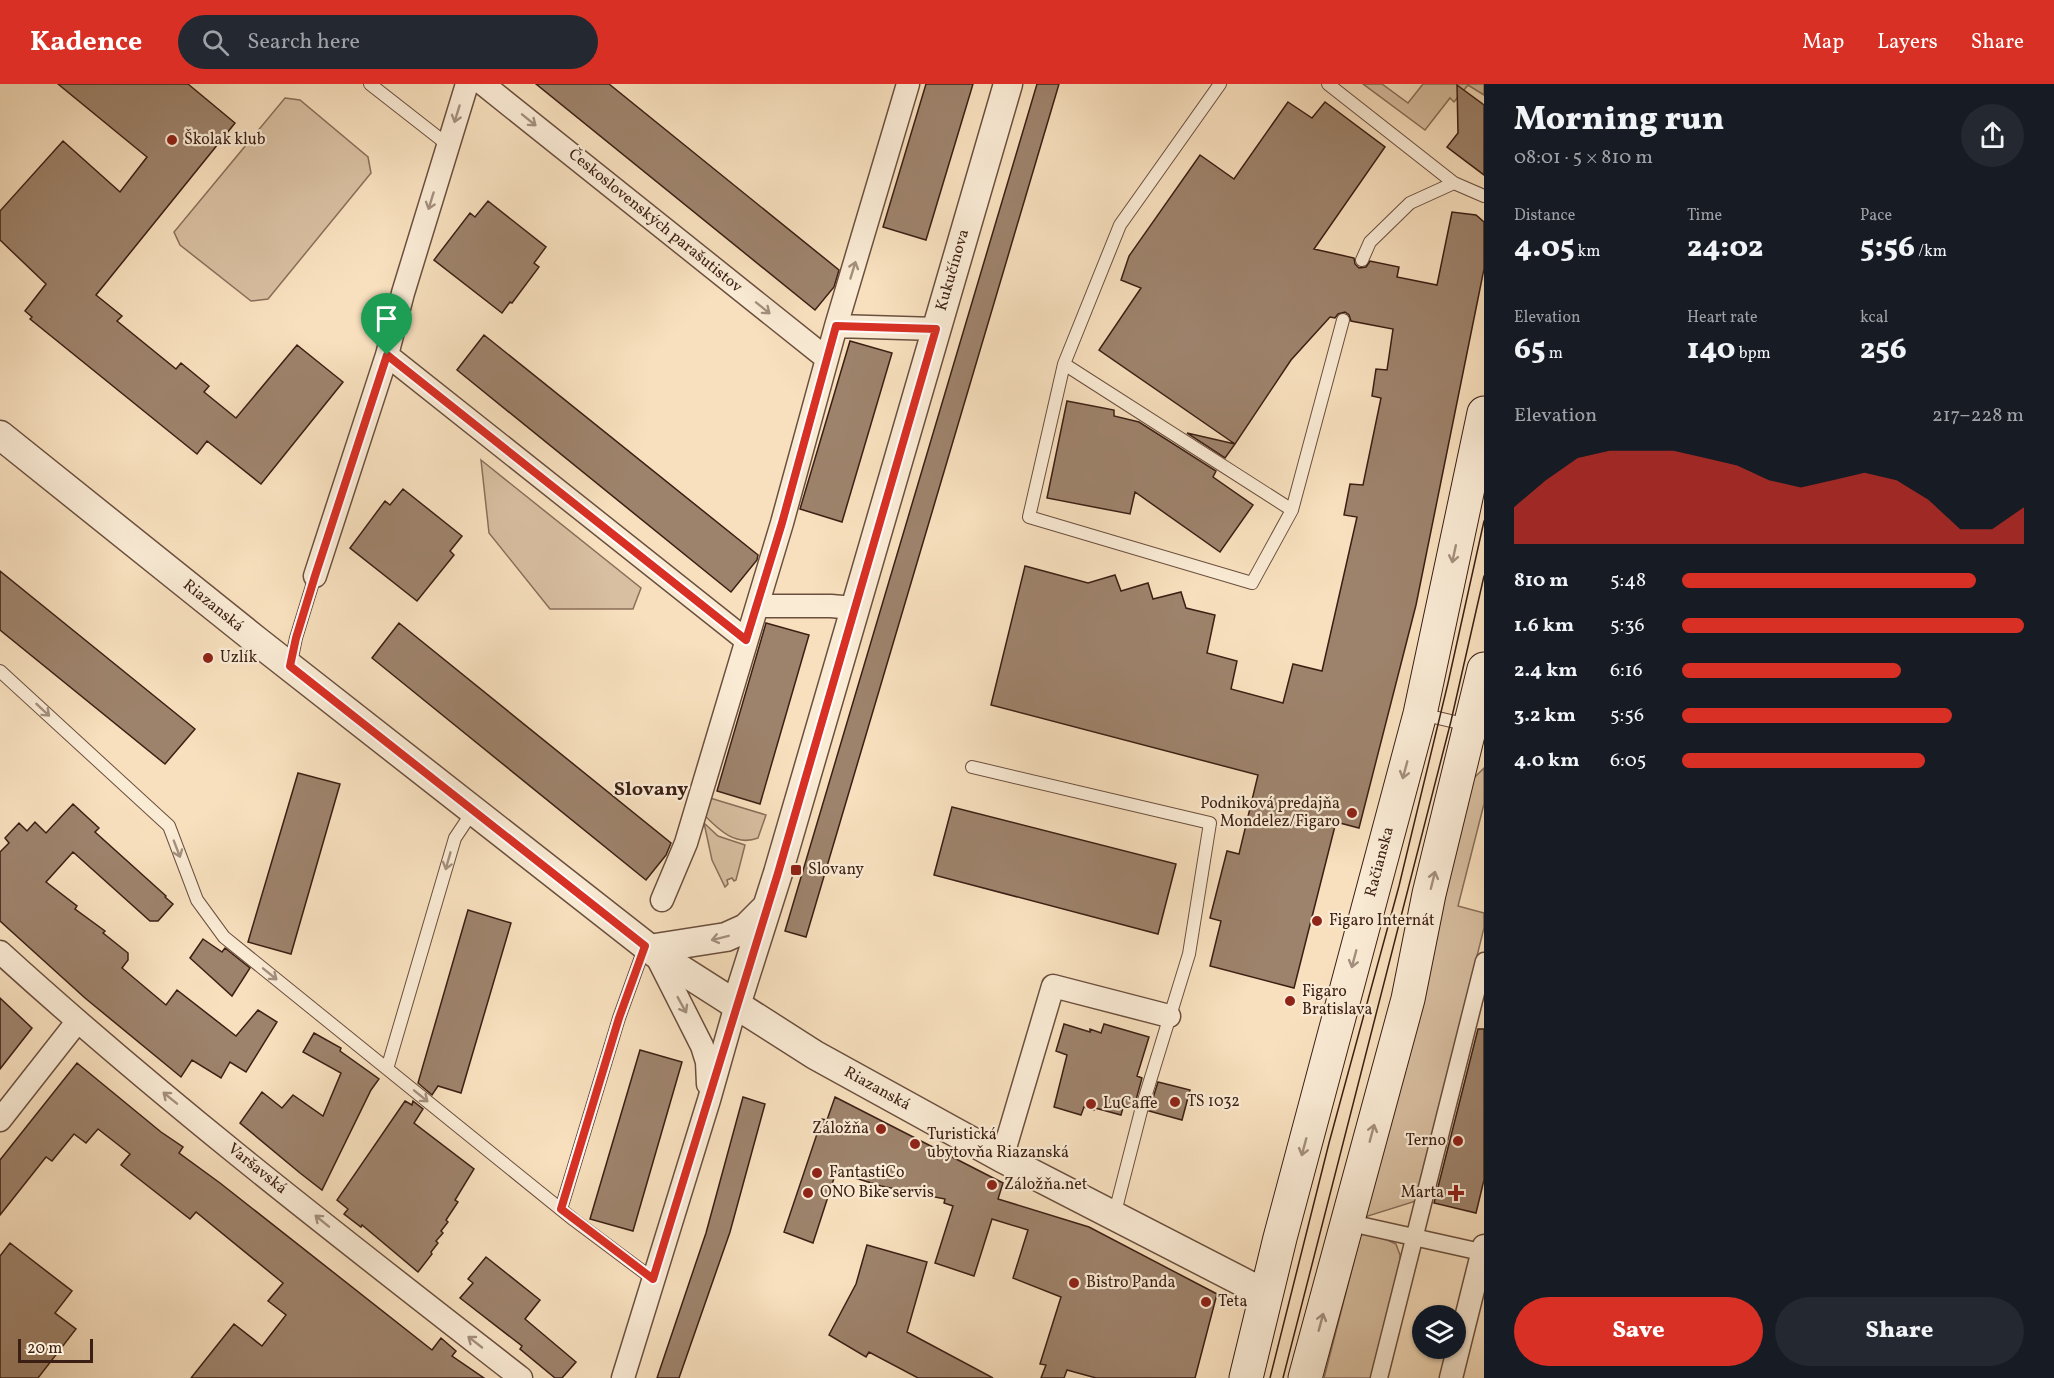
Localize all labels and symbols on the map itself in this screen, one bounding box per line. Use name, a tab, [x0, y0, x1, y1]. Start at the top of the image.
one-way arrow	[451, 104, 462, 123]
one-way arrow	[521, 114, 537, 127]
place label: Školak klub	[184, 128, 266, 151]
marker: Školak klub	[165, 133, 179, 147]
street label: Československých parašutistov	[563, 143, 748, 299]
one-way arrow	[425, 191, 436, 210]
street label: Kukučínova	[931, 227, 975, 313]
one-way arrow	[848, 261, 859, 280]
pin	[361, 293, 412, 355]
one-way arrow	[755, 301, 771, 314]
one-way arrow	[1448, 545, 1460, 564]
street label: Riazanská	[178, 575, 248, 637]
place label: Uzlík	[220, 647, 257, 669]
marker: Uzlík	[201, 651, 215, 665]
one-way arrow	[36, 703, 51, 717]
one-way arrow	[1398, 761, 1410, 780]
district label: Slovany	[614, 776, 688, 804]
place label: Podniková predajňa Mondelez/Figaro	[1200, 793, 1340, 833]
marker: Podniková predajňa Mondelez/Figaro	[1345, 806, 1359, 820]
street label: Račianska	[1360, 824, 1400, 900]
one-way arrow	[173, 839, 184, 857]
one-way arrow	[442, 852, 453, 871]
place label: Slovany	[808, 859, 864, 881]
marker: Slovany	[789, 863, 803, 877]
one-way arrow	[1427, 871, 1439, 890]
place label: Figaro Internát	[1329, 910, 1435, 932]
marker: Figaro Internát	[1310, 914, 1324, 928]
one-way arrow	[711, 932, 730, 944]
one-way arrow	[1348, 949, 1360, 968]
one-way arrow	[261, 967, 277, 980]
place label: Figaro Bratislava	[1302, 981, 1372, 1021]
marker: Figaro Bratislava	[1283, 994, 1297, 1008]
one-way arrow	[677, 996, 689, 1013]
street label: Riazanská	[840, 1062, 914, 1116]
one-way arrow	[413, 1090, 429, 1103]
place label: TS 1032	[1187, 1091, 1240, 1113]
one-way arrow	[163, 1092, 179, 1105]
place label: LuCaffe	[1103, 1093, 1158, 1115]
marker: TS 1032	[1168, 1095, 1182, 1109]
marker: LuCaffe	[1084, 1097, 1098, 1111]
place label: Záložňa	[812, 1118, 869, 1140]
marker: Záložňa	[874, 1122, 888, 1136]
place label: Turistická ubytovňa Riazanská	[927, 1124, 1069, 1164]
one-way arrow	[1367, 1124, 1378, 1143]
place label: Terno	[1405, 1130, 1446, 1152]
marker: Terno	[1451, 1134, 1465, 1148]
marker: Turistická ubytovňa Riazanská	[908, 1137, 922, 1151]
one-way arrow	[1298, 1137, 1310, 1156]
street label: Varšavská	[223, 1138, 291, 1200]
place label: FantastiCo	[829, 1162, 905, 1184]
marker: FantastiCo	[810, 1166, 824, 1180]
place label: Záložňa.net	[1004, 1174, 1088, 1196]
marker: Záložňa.net	[985, 1178, 999, 1192]
place label: ONO Bike servis	[820, 1182, 934, 1204]
place label: Marta	[1401, 1182, 1444, 1204]
marker: ONO Bike servis	[801, 1186, 815, 1200]
marker: Marta	[1449, 1186, 1463, 1200]
one-way arrow	[314, 1215, 330, 1228]
place label: Bistro Panda	[1086, 1272, 1176, 1294]
marker: Bistro Panda	[1067, 1276, 1081, 1290]
place label: Teta	[1218, 1291, 1247, 1313]
marker: Teta	[1199, 1295, 1213, 1309]
one-way arrow	[1316, 1312, 1327, 1331]
scale bar	[18, 1336, 93, 1364]
one-way arrow	[467, 1336, 483, 1349]

